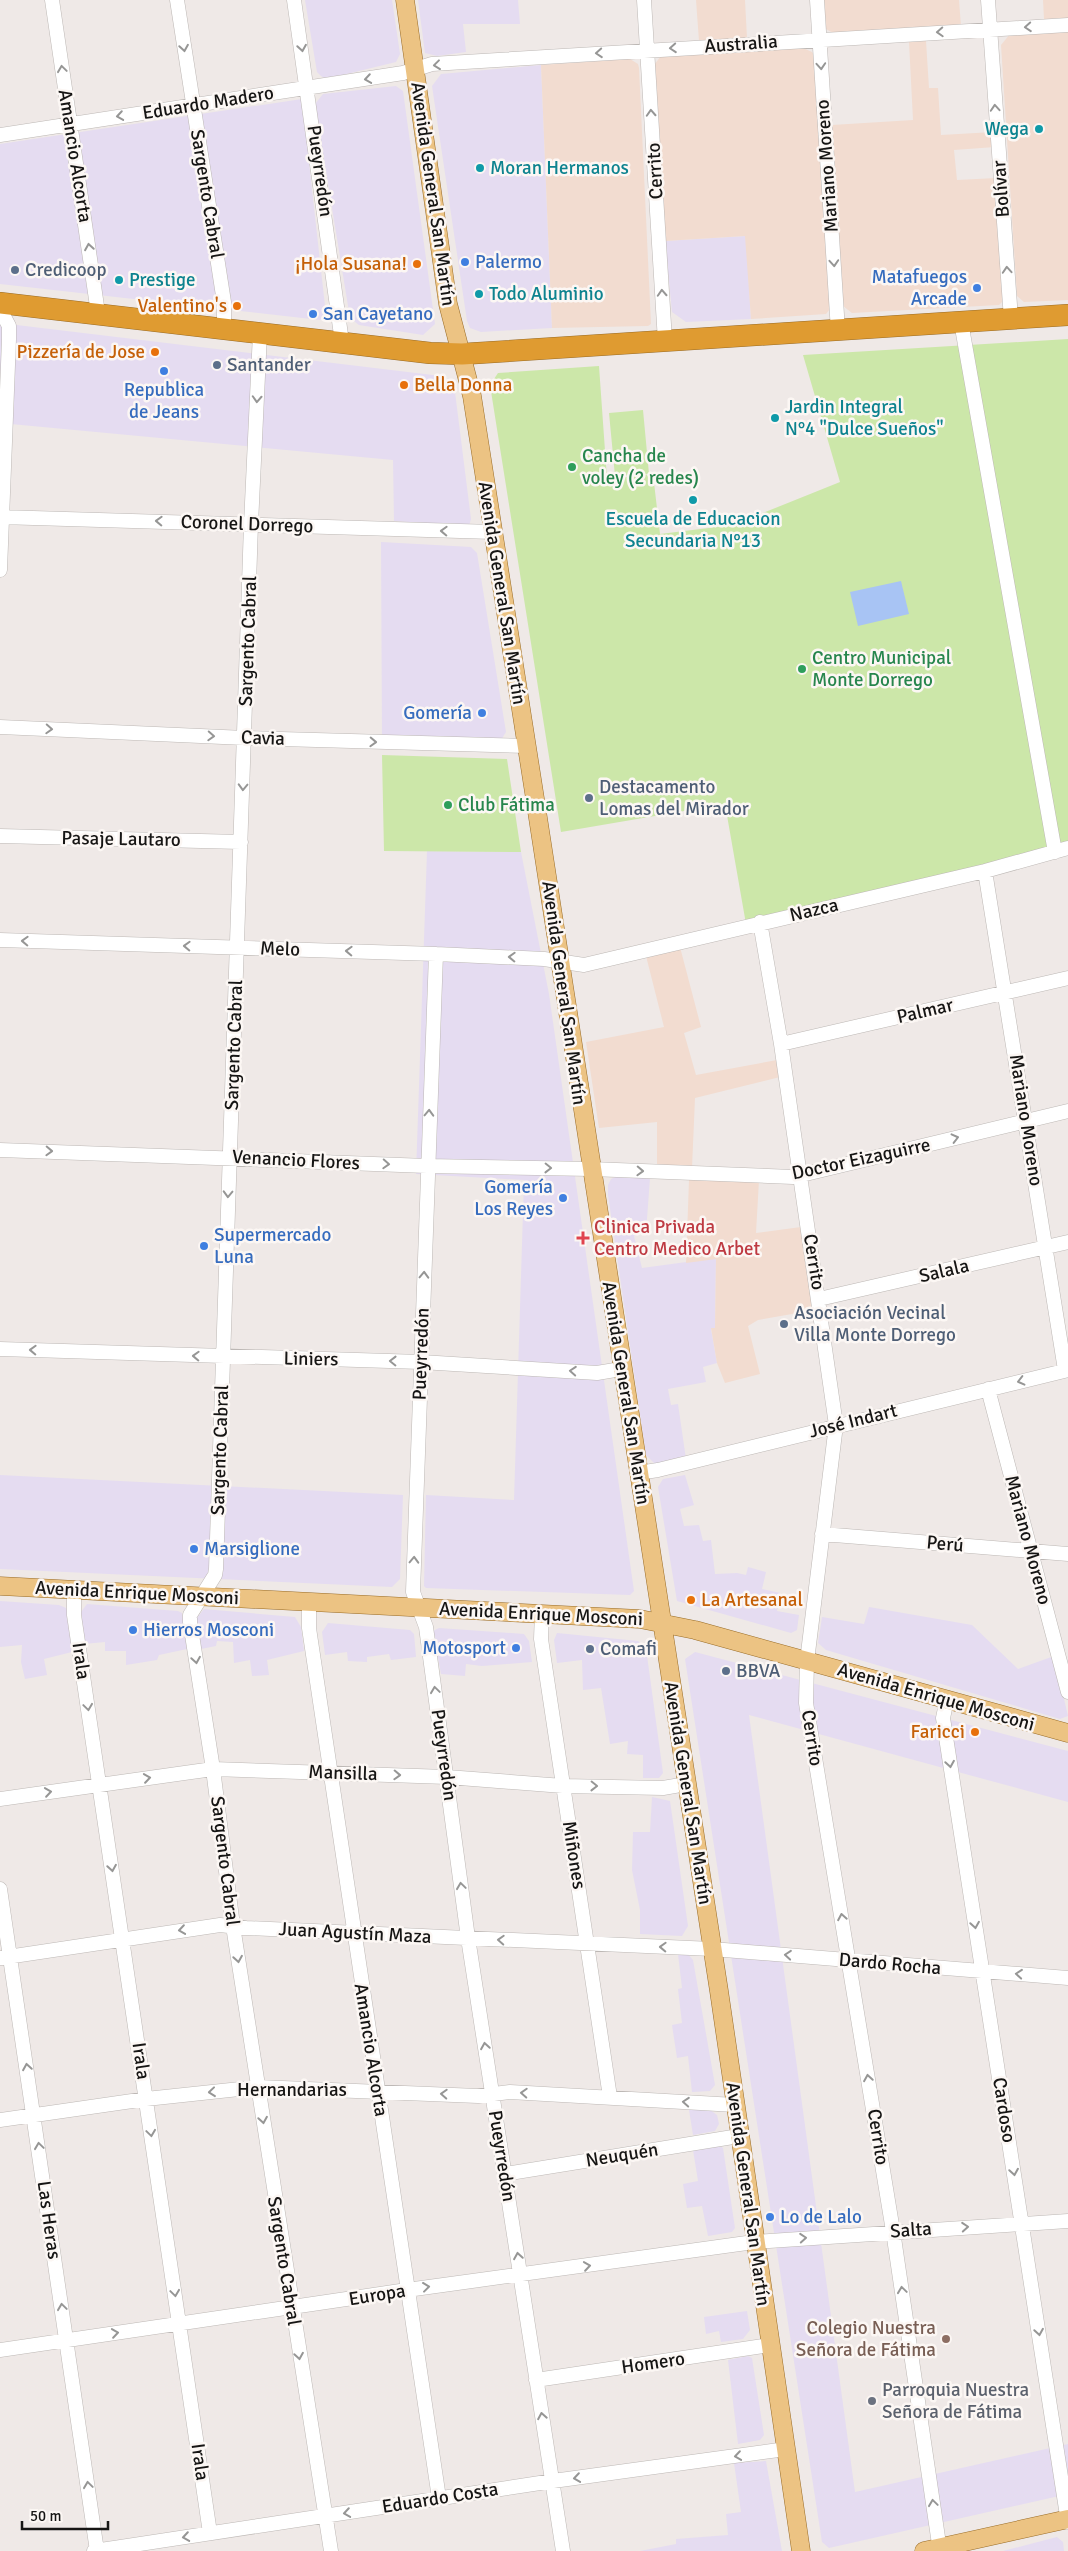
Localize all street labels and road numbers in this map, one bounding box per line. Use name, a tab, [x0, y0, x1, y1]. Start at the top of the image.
street label: Australia	[703, 29, 779, 59]
street label: Avenida General San Martín	[405, 80, 461, 308]
street label: Eduardo Madero	[141, 81, 275, 125]
street label: Amancio Alcorta	[53, 88, 97, 224]
street label: Mariano Moreno	[810, 99, 844, 233]
street label: Pueyrredón	[302, 124, 338, 218]
street label: Sargento Cabral	[185, 128, 229, 260]
street label: Cerrito	[642, 142, 668, 200]
street label: Bolívar	[987, 160, 1015, 218]
street label: Avenida General San Martín	[472, 480, 532, 706]
street label: Coronel Dorrego	[180, 510, 314, 538]
street label: Sargento Cabral	[234, 575, 262, 707]
street label: Cavia	[241, 725, 285, 751]
street label: Pasaje Lautaro	[61, 826, 181, 852]
street label: Avenida General San Martín	[536, 879, 592, 1107]
street label: Nazca	[787, 893, 841, 927]
street label: Melo	[260, 936, 301, 962]
street label: Sargento Cabral	[220, 979, 248, 1111]
street label: Palmar	[894, 993, 956, 1029]
street label: Mariano Moreno	[1004, 1052, 1048, 1188]
street label: Doctor Eizaguirre	[789, 1133, 933, 1185]
street label: Venancio Flores	[232, 1145, 360, 1175]
street label: Cerrito	[798, 1232, 830, 1292]
street label: Salala	[917, 1254, 971, 1288]
street label: Avenida General San Martín	[596, 1280, 656, 1506]
street label: Pueyrredón	[407, 1307, 435, 1401]
street label: Liniers	[283, 1347, 339, 1371]
street label: Sargento Cabral	[206, 1384, 234, 1516]
street label: José Indart	[806, 1398, 900, 1444]
street label: Mariano Moreno	[999, 1473, 1057, 1608]
street label: Perú	[925, 1530, 965, 1558]
street label: Avenida Enrique Mosconi	[34, 1576, 240, 1610]
street label: Avenida Enrique Mosconi	[438, 1597, 644, 1631]
street label: Irala	[67, 1641, 95, 1681]
street label: Avenida Enrique Mosconi	[835, 1657, 1037, 1737]
street label: Avenida General San Martín	[658, 1680, 718, 1906]
street label: Pueyrredón	[426, 1708, 462, 1802]
street label: Cerrito	[796, 1708, 828, 1768]
street label: Mansilla	[308, 1760, 378, 1786]
street label: Sargento Cabral	[205, 1795, 245, 1927]
street label: Miñones	[557, 1819, 591, 1891]
street label: Juan Agustín Maza	[278, 1917, 432, 1949]
street label: Dardo Rocha	[838, 1948, 942, 1980]
street label: Amancio Alcorta	[349, 1982, 393, 2118]
street label: Irala	[127, 2041, 155, 2081]
street label: Cardoso	[987, 2076, 1021, 2145]
street label: Hernandarias	[237, 2078, 347, 2102]
street label: Avenida General San Martín	[720, 2080, 776, 2308]
street label: Cerrito	[862, 2107, 894, 2167]
street label: Pueyrredón	[483, 2108, 521, 2204]
street label: Neuquén	[584, 2137, 660, 2173]
street label: Las Heras	[32, 2179, 66, 2261]
street label: Sargento Cabral	[262, 2195, 306, 2327]
street label: Salta	[889, 2217, 933, 2243]
street label: Europa	[347, 2279, 407, 2311]
street label: Homero	[620, 2347, 686, 2379]
street label: Irala	[186, 2442, 214, 2482]
street label: Eduardo Costa	[380, 2477, 500, 2519]

